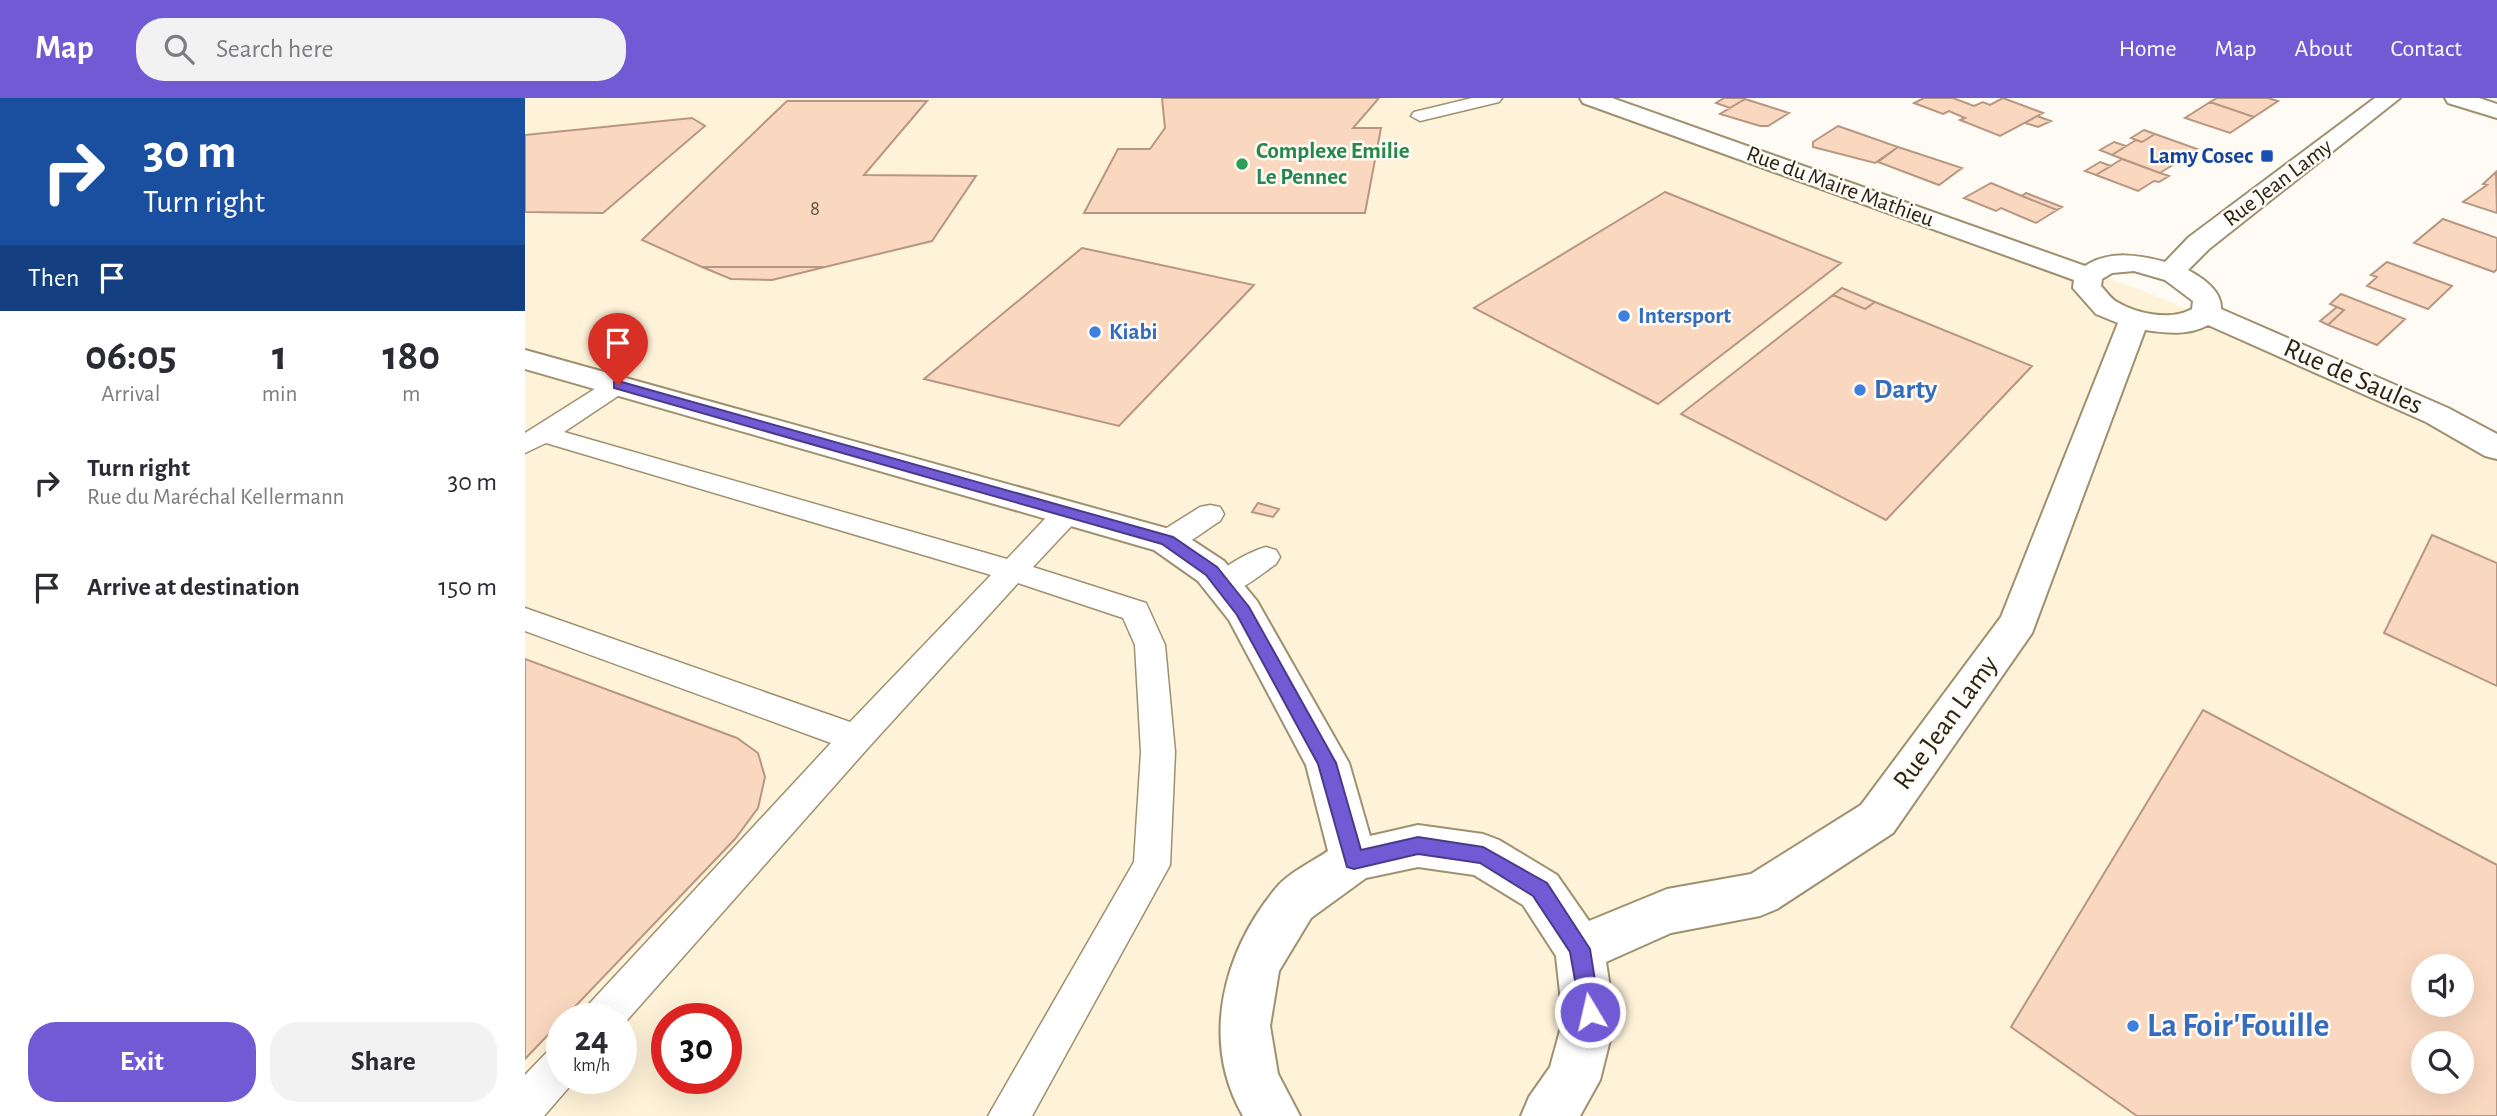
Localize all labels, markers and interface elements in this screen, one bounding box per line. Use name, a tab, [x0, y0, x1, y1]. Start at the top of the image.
search box	[136, 18, 626, 81]
icon: search	[160, 30, 198, 68]
text: Map	[35, 32, 94, 65]
text: Search here	[216, 36, 334, 62]
text: Home	[2119, 37, 2177, 61]
text: Map	[2215, 37, 2257, 61]
text: About	[2295, 37, 2352, 61]
text: Contact	[2390, 37, 2462, 61]
icon: right	[28, 126, 119, 217]
text: 30 m	[143, 128, 237, 177]
street label: Rue Jean Lamy	[2219, 135, 2337, 231]
place label: Complexe Emilie Le Pennec	[1256, 140, 1410, 189]
street label: Rue du Maire Mathieu	[1743, 142, 1937, 232]
place label: Lamy Cosec	[2149, 145, 2253, 168]
marker: Lamy Cosec	[2259, 148, 2275, 164]
marker: Complexe Emilie Le Pennec	[1234, 156, 1250, 172]
text: Turn right	[143, 186, 265, 218]
house number: 8	[810, 198, 820, 219]
icon: arrive	[93, 259, 131, 297]
text: Then	[28, 265, 79, 291]
place label: Intersport	[1638, 305, 1731, 328]
marker: Intersport	[1616, 308, 1632, 324]
pin	[588, 313, 648, 385]
place label: Kiabi	[1109, 321, 1158, 344]
icon: arrive	[599, 324, 637, 362]
marker: Kiabi	[1087, 324, 1103, 340]
street label: Rue de Saules	[2279, 334, 2427, 420]
text: 06:05	[85, 335, 177, 377]
text: 1	[272, 335, 287, 377]
text: 180	[382, 335, 440, 377]
place label: Darty	[1874, 376, 1938, 404]
marker: Darty	[1852, 382, 1868, 398]
text: Arrival	[101, 383, 160, 406]
text: min	[262, 383, 297, 406]
text: m	[402, 383, 420, 406]
text: Turn right	[87, 455, 190, 481]
icon: right	[28, 464, 66, 502]
text: 30 m	[447, 469, 497, 495]
text: Rue du Maréchal Kellermann	[87, 486, 344, 509]
icon: arrive	[28, 569, 66, 607]
text: Arrive at destination	[87, 574, 300, 600]
text: 150 m	[438, 574, 497, 600]
street label: Rue Jean Lamy	[1888, 651, 2004, 795]
map controls	[2411, 954, 2474, 1094]
button: sound	[2411, 954, 2474, 1017]
position arrow	[1553, 975, 1627, 1049]
speed limit sign: 30	[651, 1003, 742, 1094]
place label: La Foir'Fouille	[2147, 1010, 2329, 1043]
marker: La Foir'Fouille	[2125, 1018, 2141, 1034]
button: Exit	[28, 1022, 256, 1102]
button: Share	[270, 1022, 497, 1102]
text: 24	[574, 1022, 609, 1057]
button: search	[2411, 1031, 2474, 1094]
text: km/h	[573, 1057, 610, 1075]

